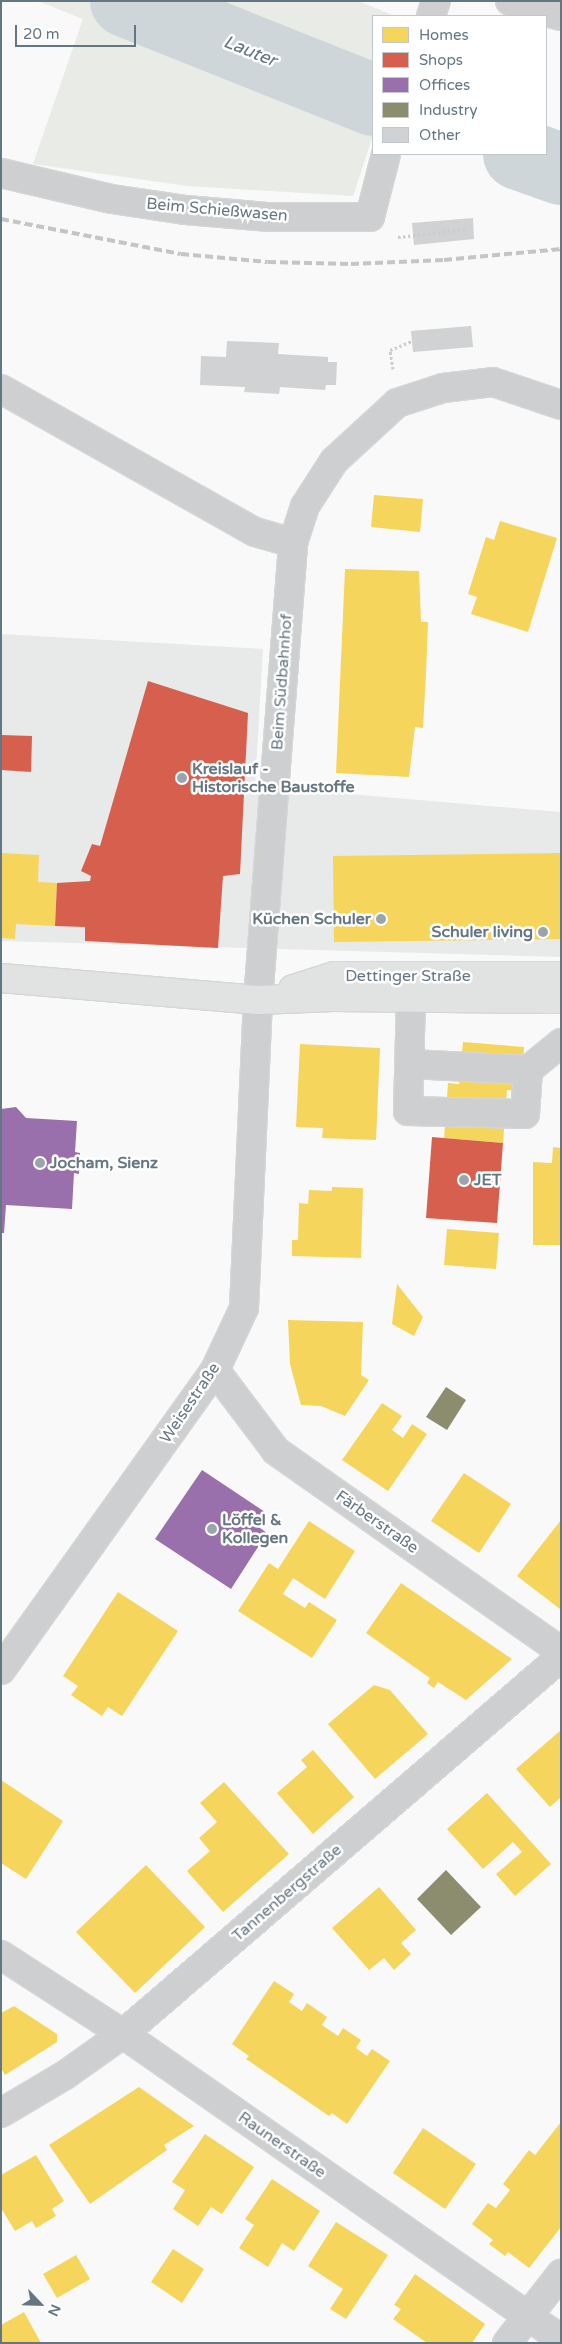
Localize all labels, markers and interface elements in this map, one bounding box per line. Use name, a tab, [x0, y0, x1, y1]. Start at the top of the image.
scale bar	[18, 15, 139, 47]
legend	[372, 15, 547, 155]
text: 20 m	[23, 25, 60, 43]
text: Homes	[419, 26, 469, 44]
water label: Lauter	[220, 31, 280, 71]
text: Shops	[419, 51, 463, 69]
text: Offices	[419, 76, 470, 94]
text: Industry	[419, 101, 478, 119]
text: Other	[419, 126, 460, 144]
street label: Beim Schießwasen	[146, 194, 288, 226]
street label: Beim Südbahnhof	[268, 613, 296, 751]
place label: Kreislauf - Historische Baustoffe	[192, 759, 355, 797]
marker: Kreislauf - Historische Baustoffe	[176, 772, 188, 784]
place label: Küchen Schuler	[252, 909, 371, 929]
marker: Küchen Schuler	[375, 913, 387, 925]
place label: Schuler living	[432, 922, 533, 942]
marker: Schuler living	[537, 926, 549, 938]
street label: Dettinger Straße	[345, 966, 471, 986]
place label: Jocham, Sienz	[50, 1153, 158, 1173]
marker: Jocham, Sienz	[34, 1157, 46, 1169]
place label: JET	[474, 1170, 501, 1190]
marker: JET	[458, 1174, 470, 1186]
street label: Weisestraße	[156, 1359, 224, 1447]
street label: Färberstraße	[332, 1486, 422, 1558]
place label: Löffel & Kollegen	[222, 1510, 288, 1548]
marker: Löffel & Kollegen	[206, 1523, 218, 1535]
street label: Tannenbergstraße	[228, 1840, 346, 1946]
street label: Raunerstraße	[234, 2108, 330, 2182]
north arrow	[15, 2279, 65, 2329]
text: N	[44, 2302, 64, 2319]

